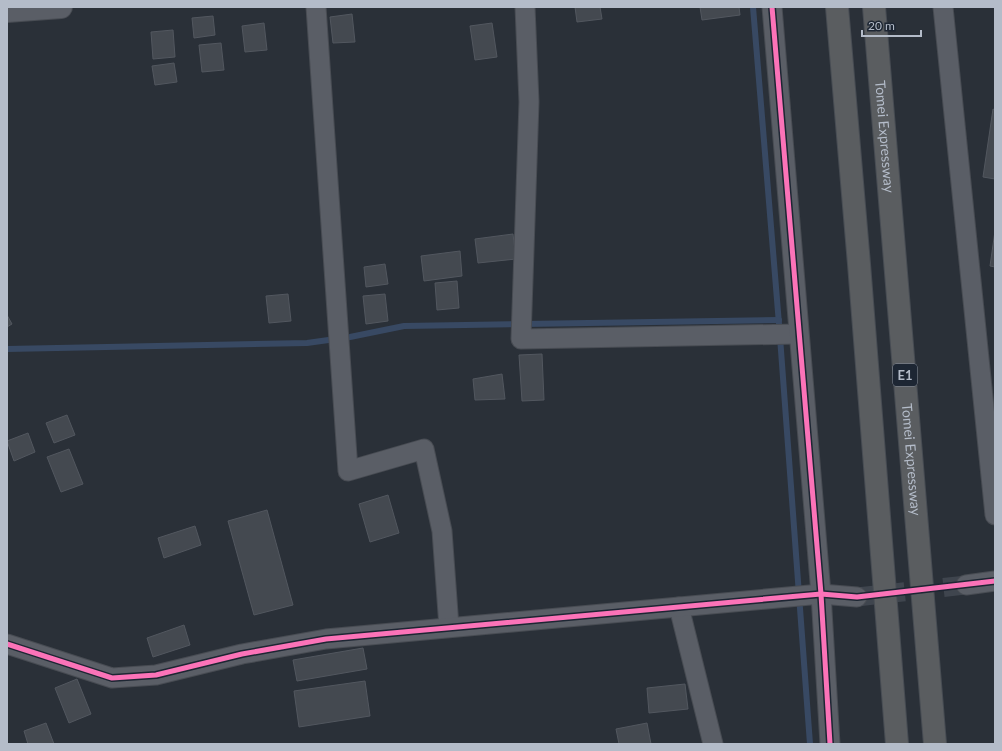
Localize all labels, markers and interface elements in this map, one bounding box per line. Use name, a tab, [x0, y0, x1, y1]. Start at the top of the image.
scale bar	[862, 12, 921, 38]
text: 20 m	[868, 18, 895, 33]
street label: Tomei Expressway	[872, 80, 898, 194]
road number: E1	[893, 364, 917, 386]
street label: Tomei Expressway	[899, 403, 925, 517]

